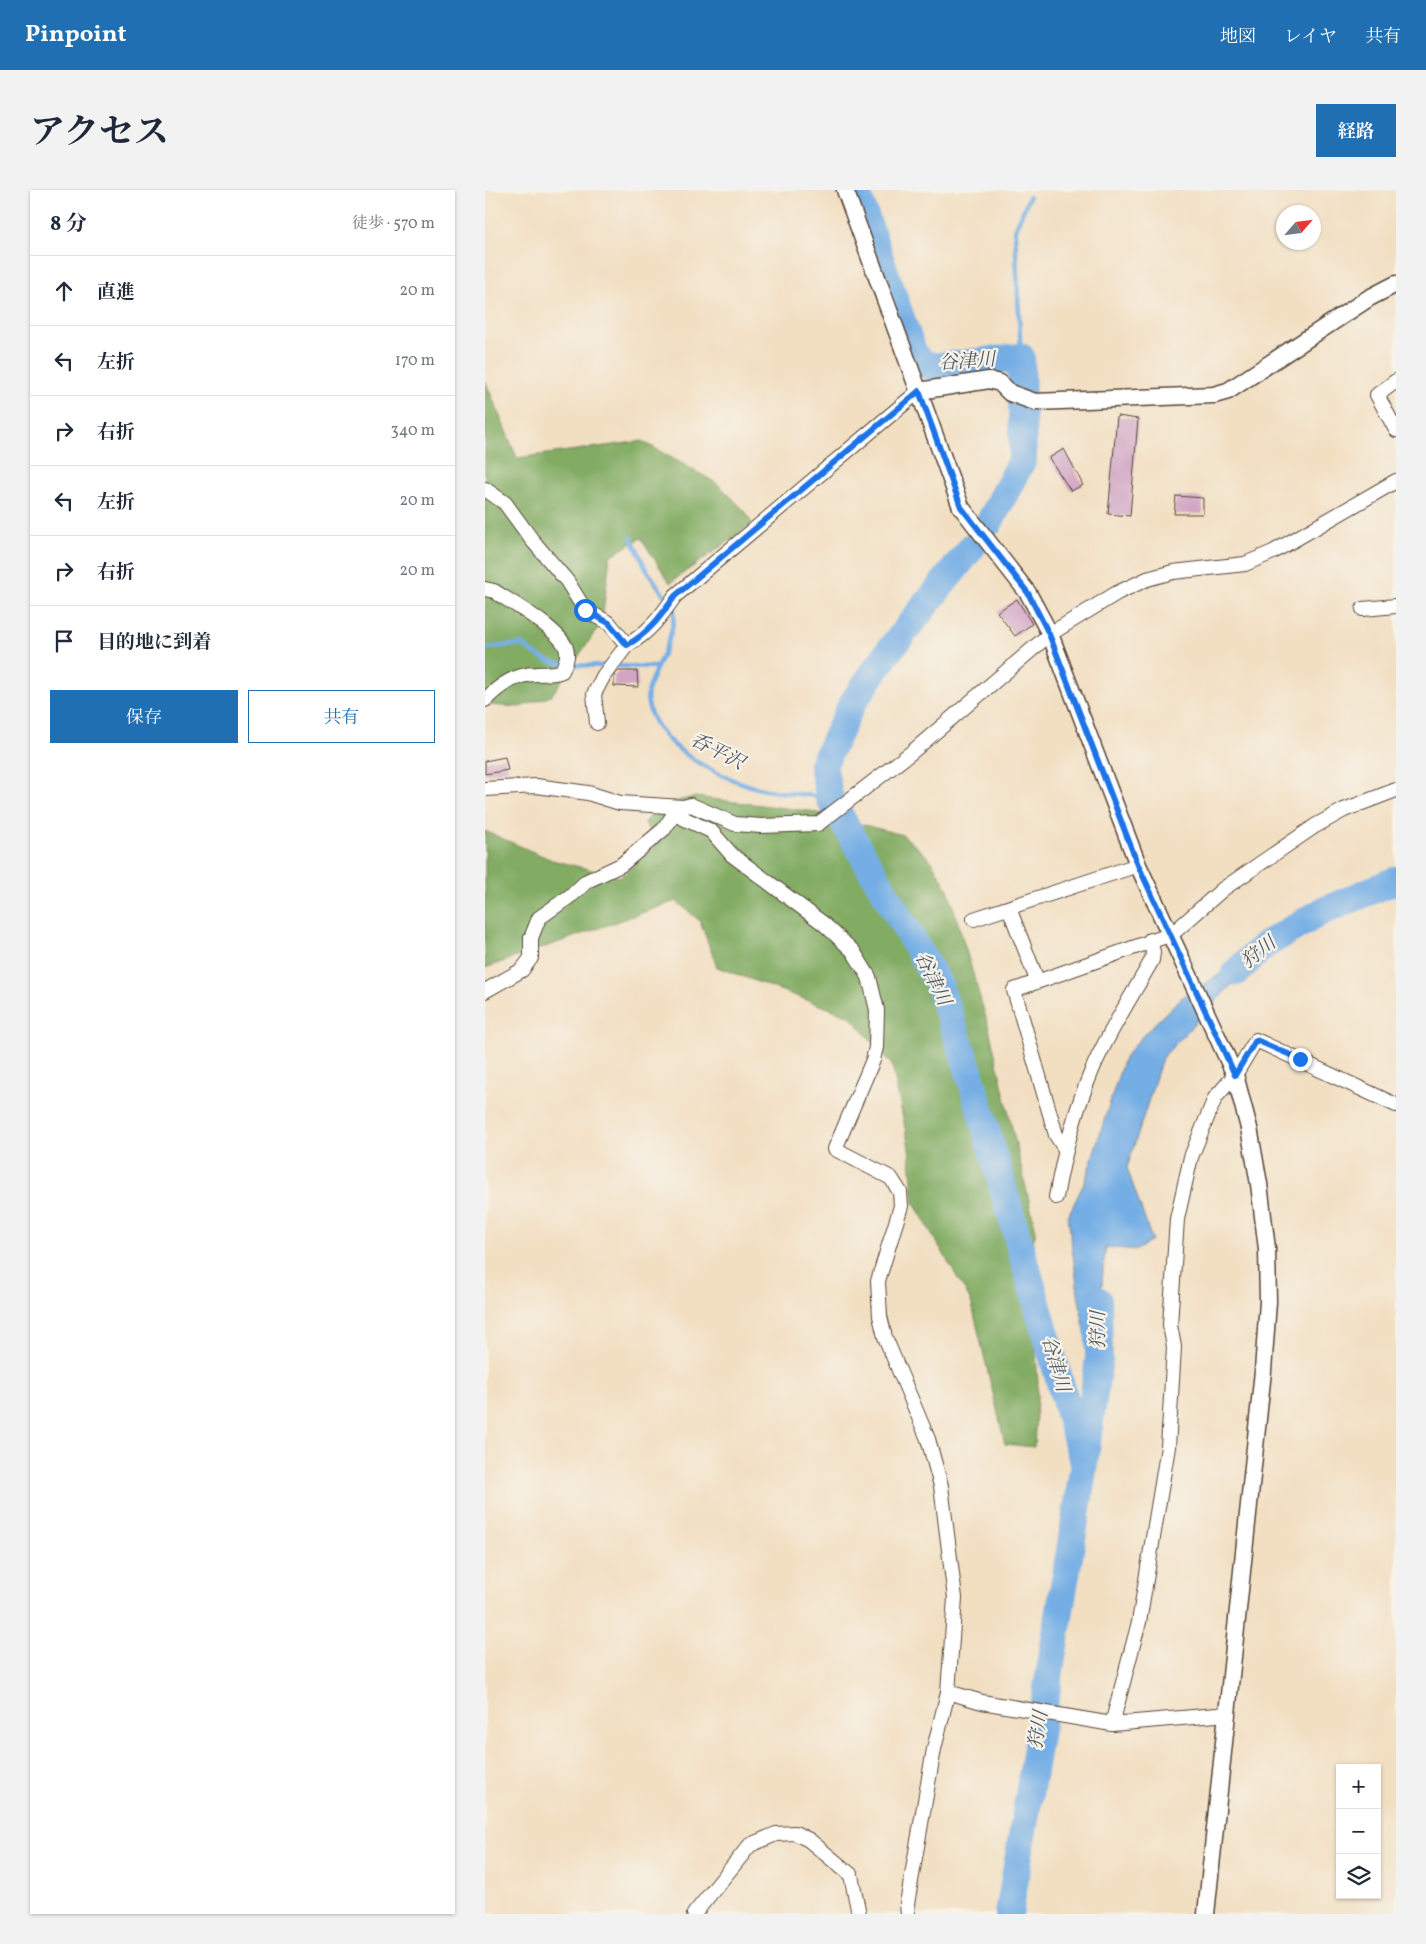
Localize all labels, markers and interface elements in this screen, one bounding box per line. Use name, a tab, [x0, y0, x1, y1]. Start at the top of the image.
text: Pinpoint	[25, 18, 127, 52]
text: 地図	[1220, 25, 1256, 50]
text: レイヤ	[1284, 25, 1337, 50]
text: 共有	[1365, 25, 1401, 50]
button: 経路	[1316, 104, 1396, 157]
text: アクセス	[30, 110, 169, 158]
north arrow	[1276, 205, 1321, 250]
text: 8 分	[50, 210, 87, 239]
text: 徒歩 · 570 m	[352, 213, 435, 235]
icon: ahead	[50, 277, 78, 305]
text: 直進	[97, 280, 135, 306]
text: 20 m	[400, 280, 435, 302]
icon: left	[50, 347, 78, 375]
water label: 谷津川	[938, 347, 998, 377]
text: 左折	[97, 350, 135, 376]
text: 170 m	[395, 350, 435, 372]
icon: right	[50, 417, 78, 445]
text: 右折	[97, 420, 135, 446]
text: 340 m	[391, 420, 435, 442]
icon: left	[50, 487, 78, 515]
text: 左折	[97, 490, 135, 516]
text: 20 m	[400, 490, 435, 512]
icon: right	[50, 557, 78, 585]
text: 右折	[97, 560, 135, 586]
text: 20 m	[400, 560, 435, 582]
route start	[574, 599, 597, 622]
icon: arrive	[50, 627, 78, 655]
text: 目的地に到着	[97, 630, 211, 656]
button: 保存	[50, 690, 238, 743]
button: 共有	[248, 690, 435, 743]
water label: 呑平沢	[686, 727, 750, 777]
water label: 狩川	[1236, 930, 1283, 975]
water label: 谷津川	[908, 948, 957, 1012]
route end	[1289, 1048, 1312, 1071]
water label: 狩川	[1086, 1309, 1112, 1349]
water label: 谷津川	[1035, 1333, 1076, 1397]
water label: 狩川	[1023, 1707, 1055, 1751]
map controls	[1336, 1764, 1381, 1899]
button: +	[1336, 1764, 1381, 1809]
button: −	[1336, 1809, 1381, 1854]
button: layers	[1336, 1854, 1381, 1899]

